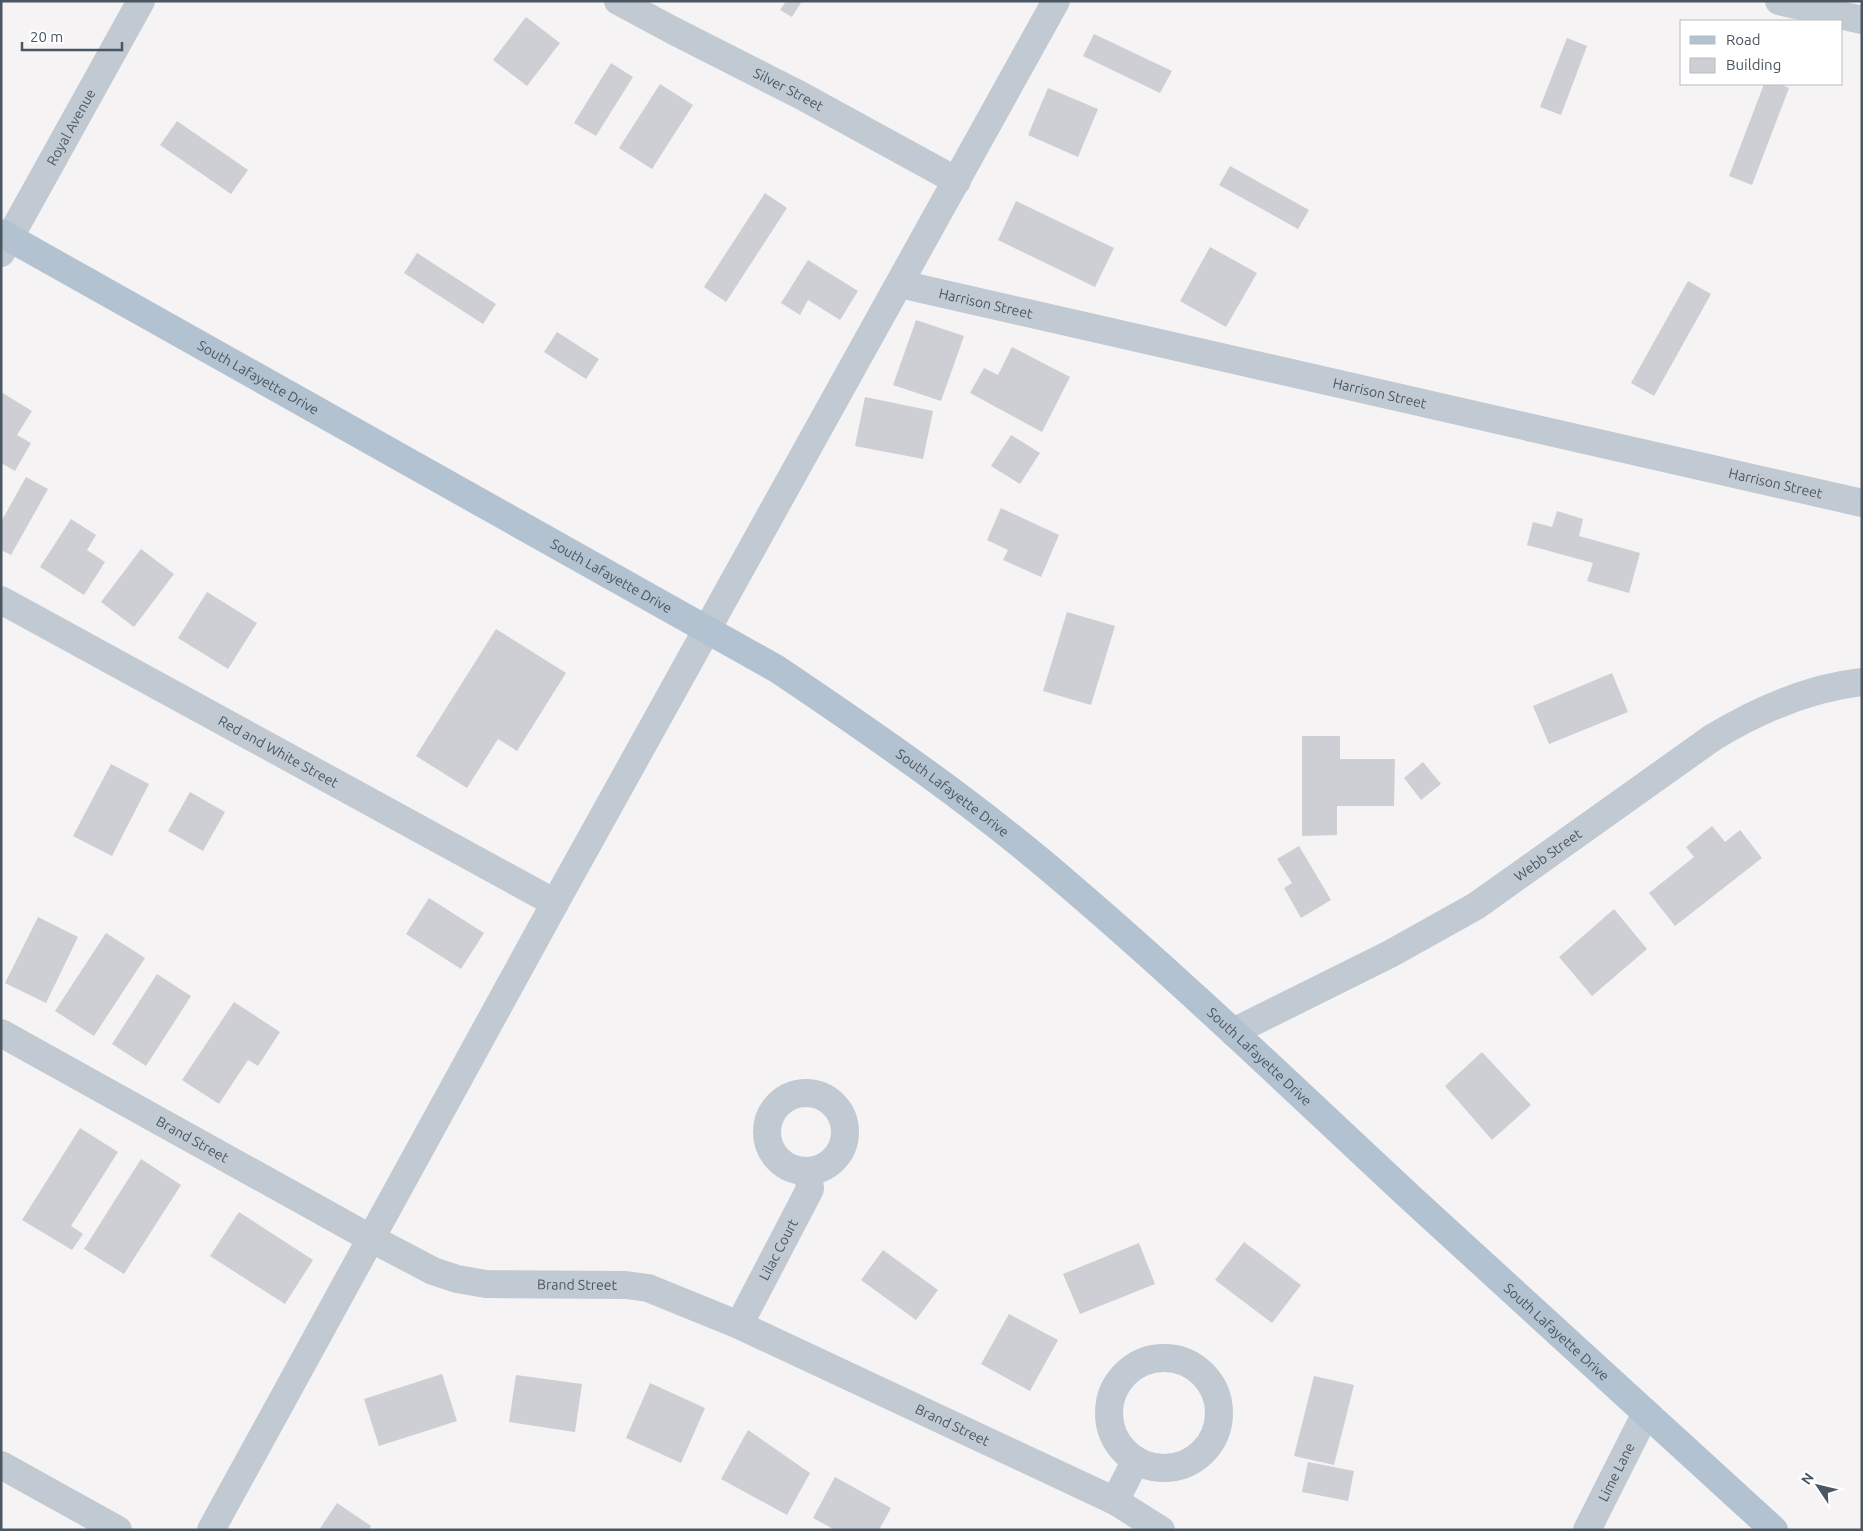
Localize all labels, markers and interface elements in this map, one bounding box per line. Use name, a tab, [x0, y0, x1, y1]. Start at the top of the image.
scale bar	[22, 20, 122, 52]
legend	[1680, 20, 1843, 85]
text: 20 m	[30, 28, 63, 45]
text: Road	[1726, 31, 1761, 48]
text: Building	[1726, 56, 1781, 73]
street label: Silver Street	[751, 65, 827, 114]
street label: Royal Avenue	[43, 86, 99, 168]
street label: Harrison Street	[937, 285, 1035, 322]
street label: South Lafayette Drive	[195, 337, 322, 418]
street label: Harrison Street	[1331, 375, 1429, 412]
street label: Harrison Street	[1727, 465, 1824, 502]
street label: South Lafayette Drive	[548, 535, 675, 616]
street label: Red and White Street	[215, 712, 341, 791]
street label: South Lafayette Drive	[893, 746, 1012, 840]
street label: Webb Street	[1511, 825, 1585, 884]
street label: South Lafayette Drive	[1204, 1004, 1315, 1109]
street label: Brand Street	[154, 1113, 232, 1166]
street label: Lilac Court	[756, 1216, 801, 1283]
street label: Brand Street	[537, 1276, 618, 1293]
street label: South Lafayette Drive	[1501, 1280, 1612, 1384]
street label: Brand Street	[913, 1401, 992, 1449]
street label: Lime Lane	[1595, 1440, 1638, 1504]
north arrow	[1793, 1461, 1843, 1511]
text: N	[1798, 1470, 1817, 1487]

